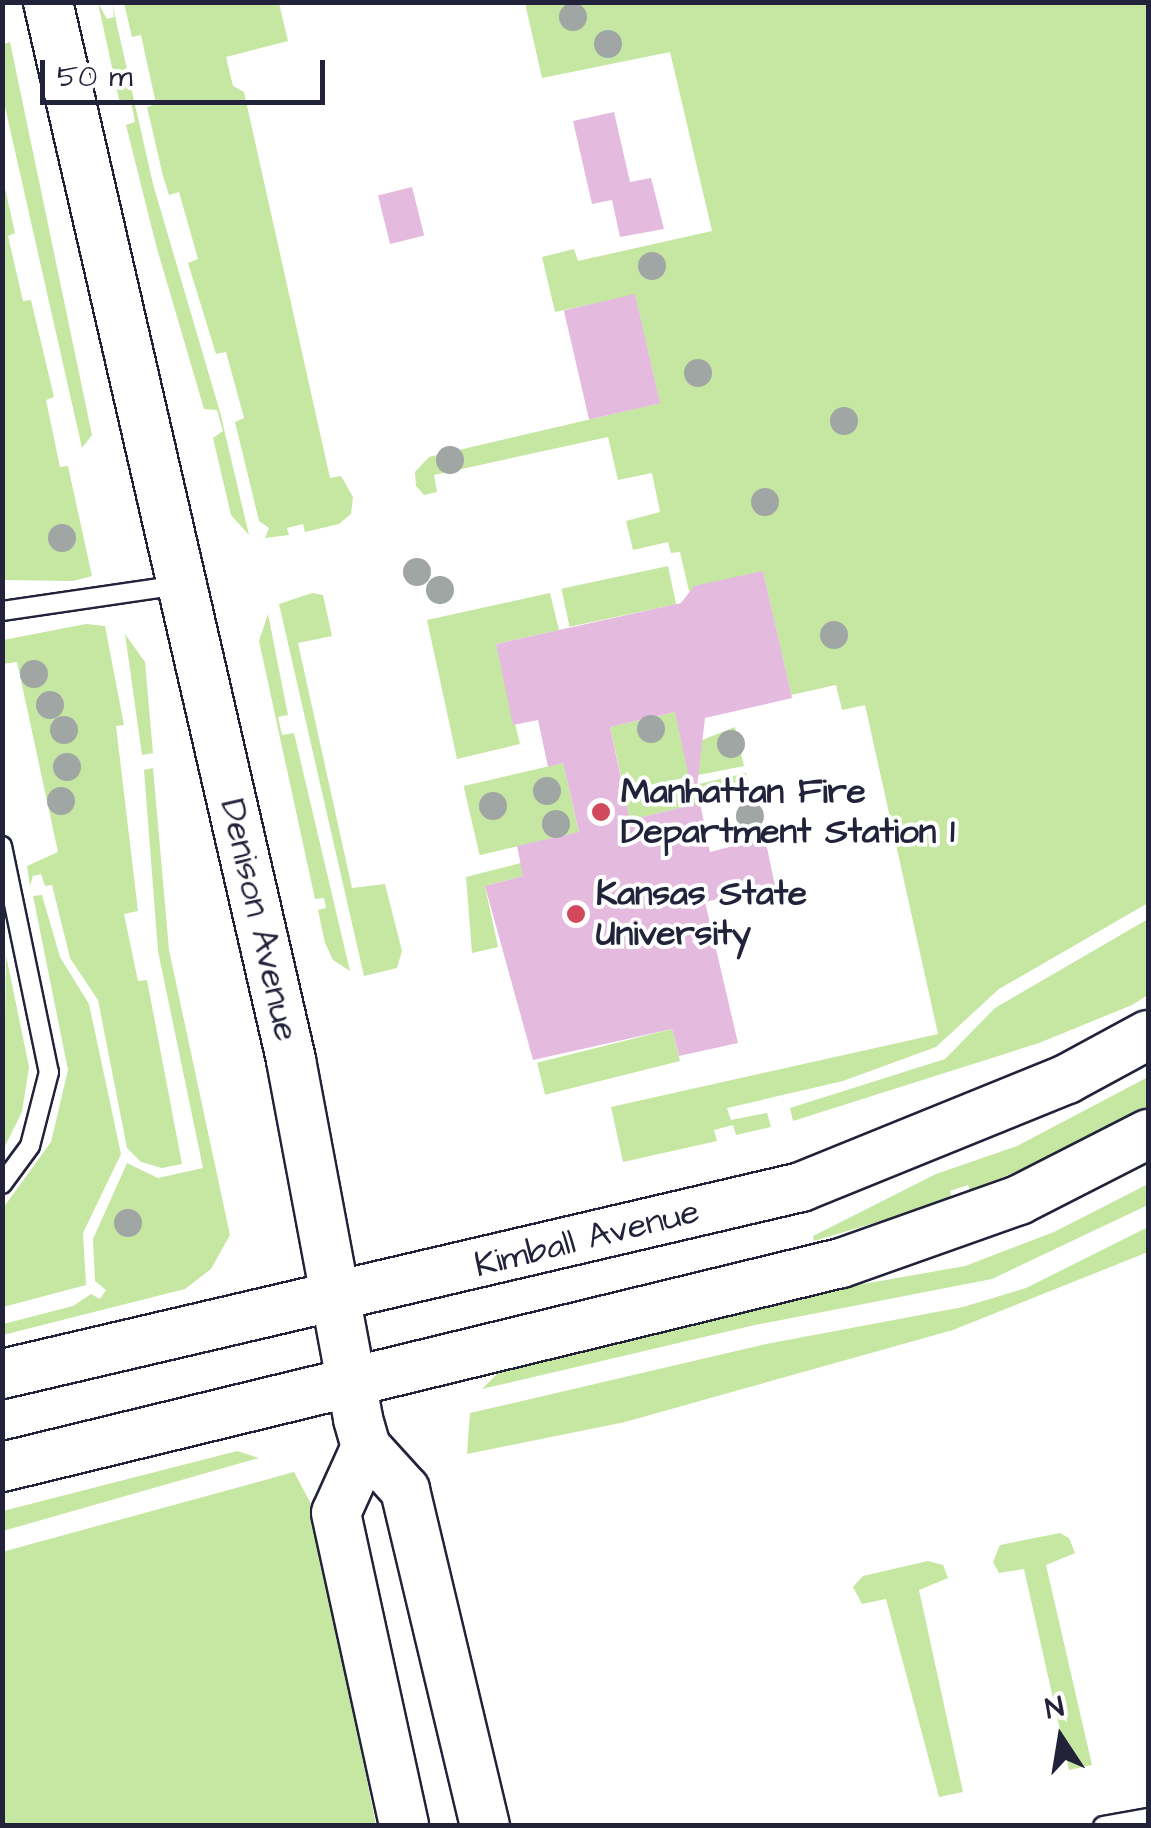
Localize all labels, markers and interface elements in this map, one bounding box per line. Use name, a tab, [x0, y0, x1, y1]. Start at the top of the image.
scale bar	[45, 40, 330, 102]
text: 50 m	[57, 56, 133, 98]
place label: Manhattan Fire Department Station 1	[621, 771, 955, 853]
street label: Denison Avenue	[211, 795, 307, 1045]
marker: Manhattan Fire Department Station 1	[590, 801, 612, 823]
place label: Kansas State University	[596, 873, 807, 955]
marker: Kansas State University	[565, 903, 587, 925]
street label: Kimball Avenue	[470, 1191, 704, 1287]
text: N	[1042, 1687, 1067, 1729]
north arrow	[1011, 1688, 1111, 1788]

